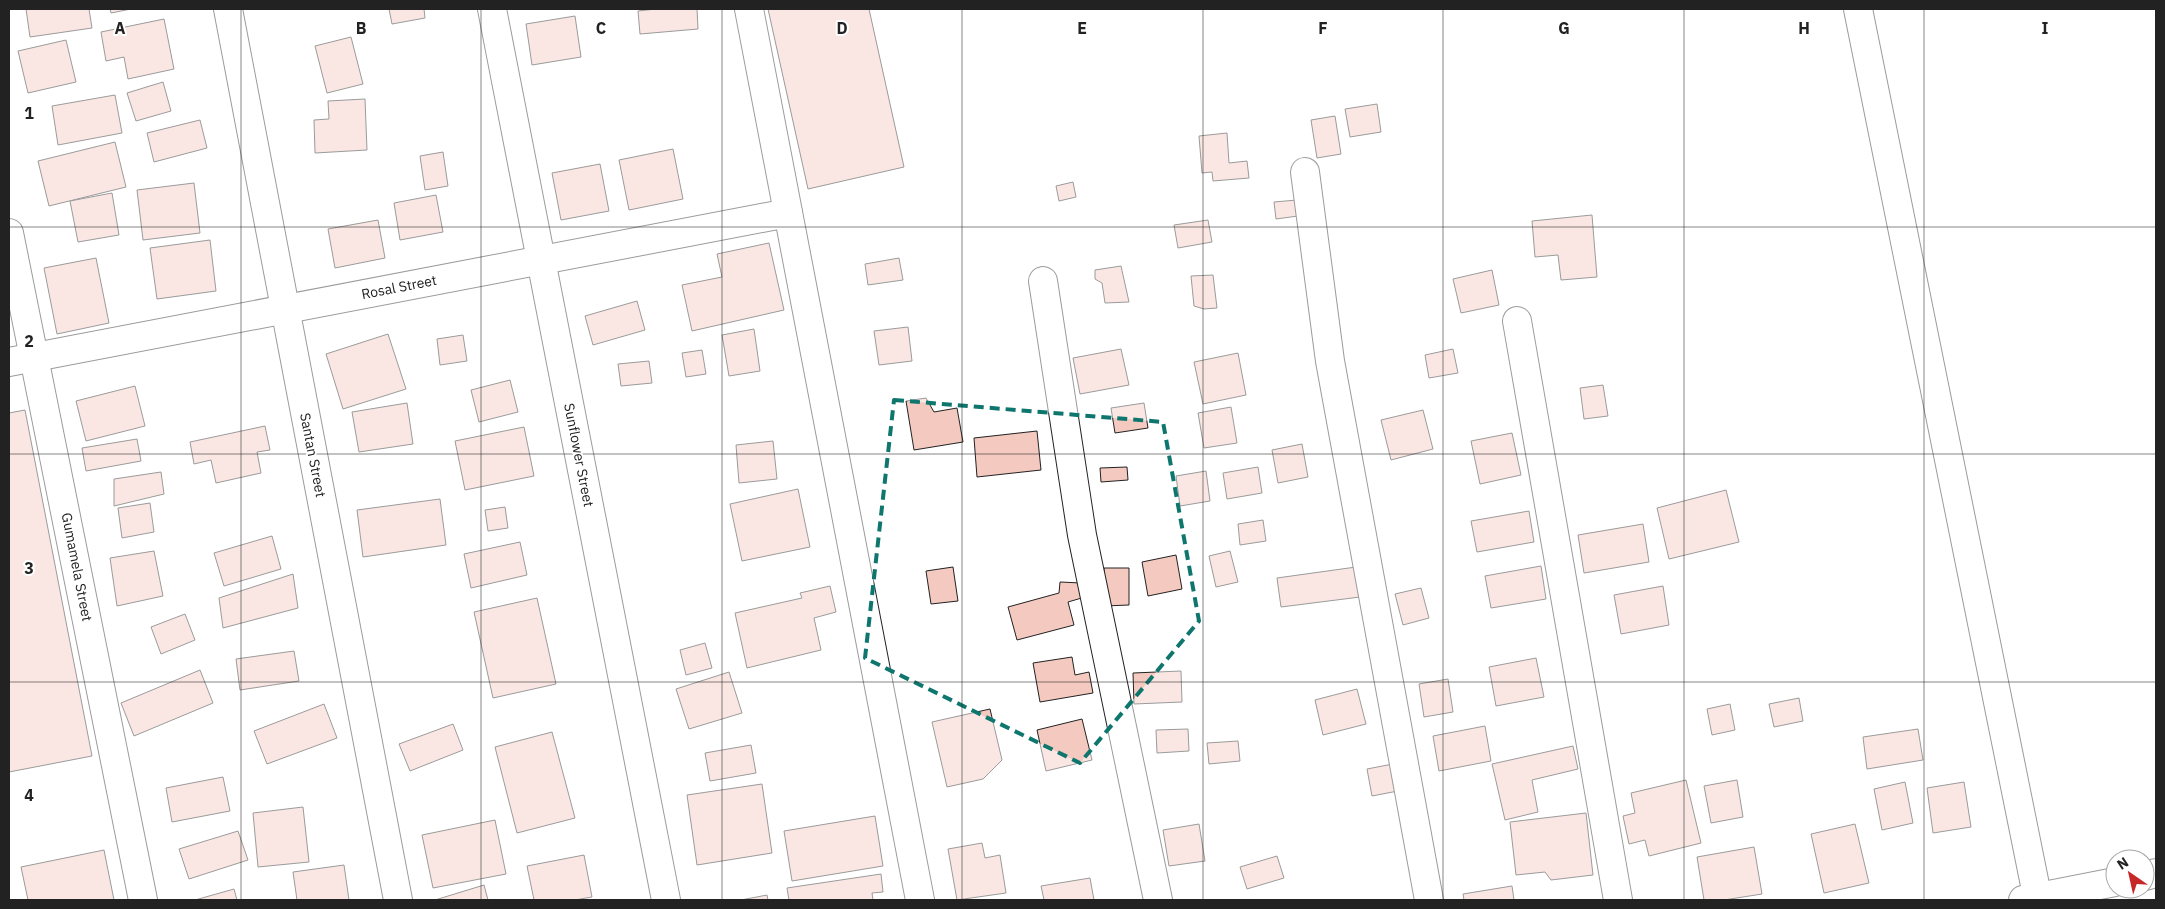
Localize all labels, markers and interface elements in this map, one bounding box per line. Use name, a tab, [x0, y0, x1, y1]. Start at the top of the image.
text: A	[115, 18, 126, 38]
text: B	[356, 18, 367, 38]
text: C	[596, 18, 606, 38]
text: D	[836, 18, 848, 38]
text: E	[1077, 18, 1087, 38]
text: F	[1318, 18, 1328, 38]
text: G	[1558, 18, 1570, 38]
text: H	[1798, 18, 1810, 38]
text: I	[2042, 18, 2049, 38]
text: 1	[24, 103, 34, 123]
street label: Rosal Street	[360, 271, 438, 303]
text: 2	[24, 331, 34, 351]
street label: Sunflower Street	[560, 402, 598, 509]
street label: Santan Street	[296, 411, 330, 499]
street label: Gumamela Street	[58, 511, 96, 623]
text: 3	[24, 558, 34, 578]
text: 4	[24, 785, 34, 805]
north arrow	[2105, 849, 2155, 899]
text: N	[2113, 853, 2132, 874]

